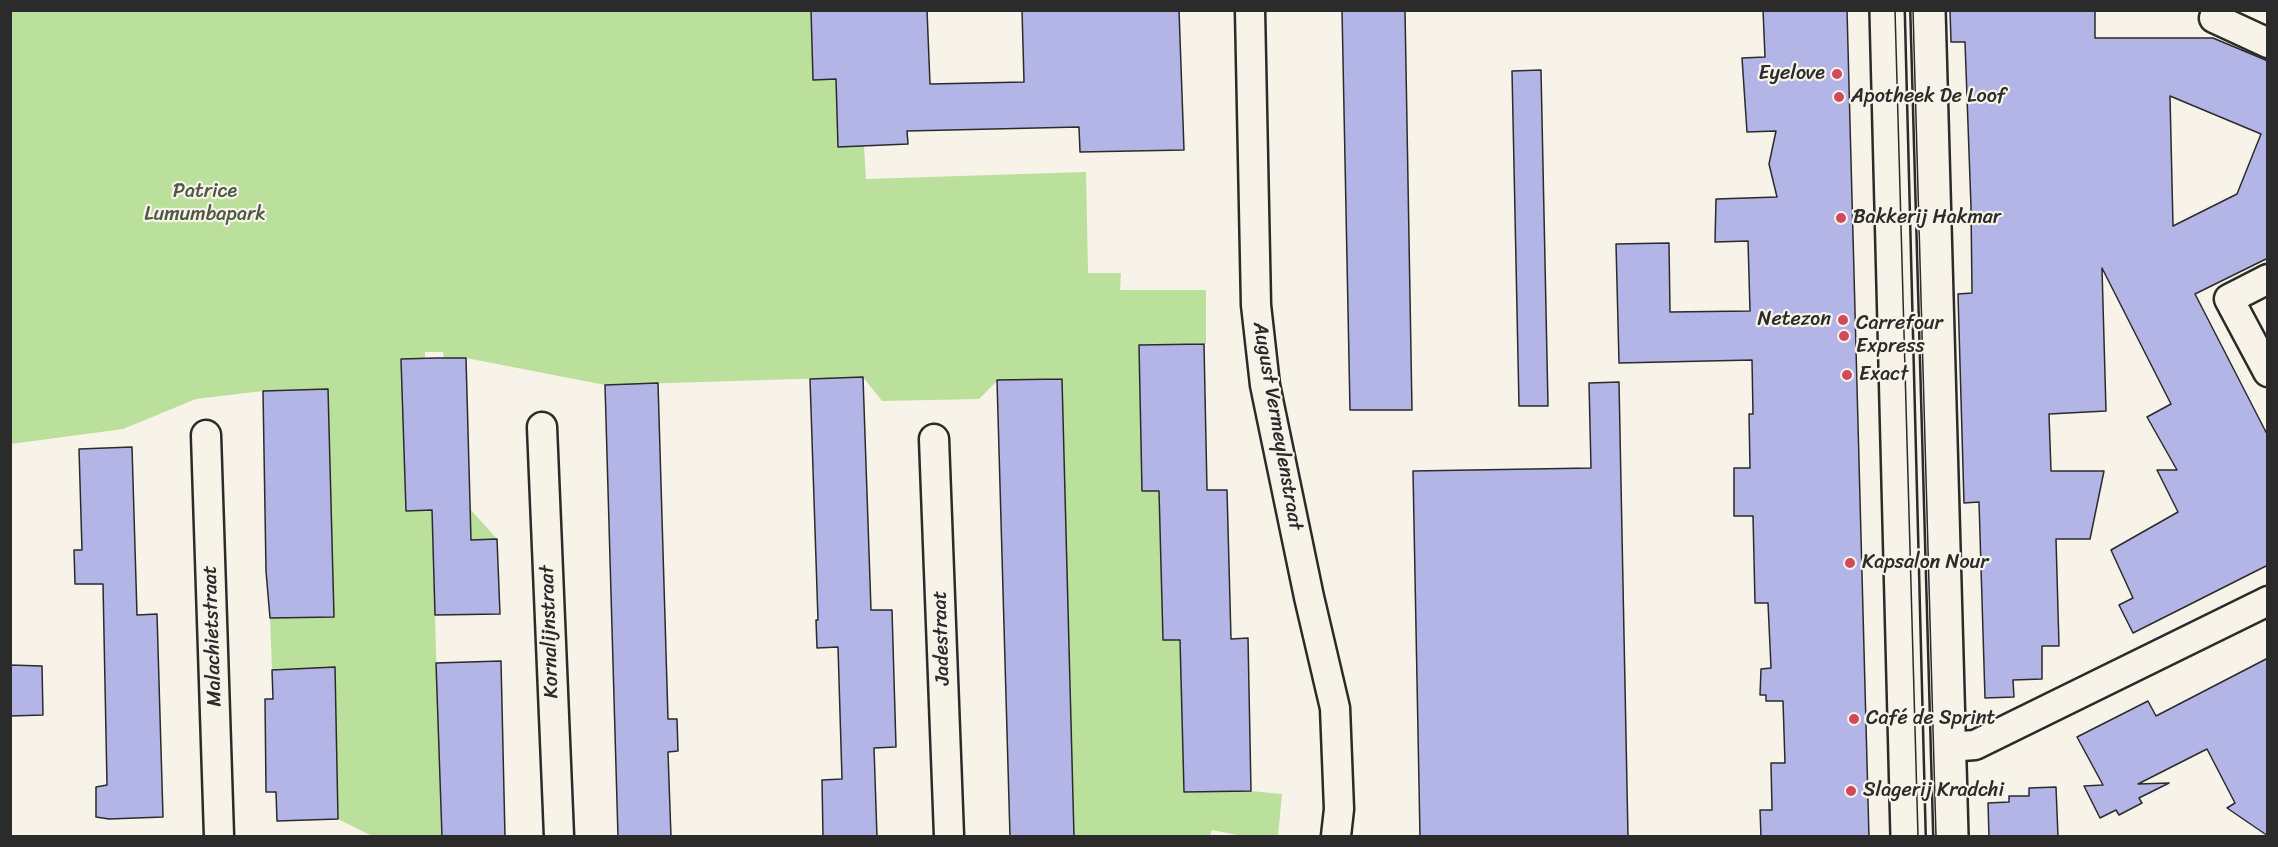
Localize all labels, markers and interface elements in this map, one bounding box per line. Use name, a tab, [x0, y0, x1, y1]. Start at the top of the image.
place label: Eyelove	[1758, 62, 1825, 86]
marker: Eyelove	[1830, 67, 1844, 81]
place label: Apotheek De Loof	[1851, 85, 2006, 109]
marker: Apotheek De Loof	[1832, 90, 1846, 104]
park label: Patrice Lumumbapark	[144, 180, 266, 227]
place label: Bakkerij Hakmar	[1853, 206, 2001, 230]
marker: Bakkerij Hakmar	[1834, 211, 1848, 225]
place label: Netezon	[1758, 308, 1831, 332]
place label: Carrefour Express	[1856, 312, 1943, 359]
marker: Netezon	[1836, 313, 1850, 327]
street label: August Vermeylenstraat	[1247, 320, 1307, 532]
marker: Carrefour Express	[1837, 329, 1851, 343]
place label: Exact	[1859, 363, 1908, 387]
marker: Exact	[1840, 368, 1854, 382]
place label: Kapsalon Nour	[1862, 551, 1989, 575]
marker: Kapsalon Nour	[1843, 556, 1857, 570]
street label: Malachietstraat	[199, 565, 227, 707]
street label: Kornalijnstraat	[536, 565, 564, 699]
street label: Jadestraat	[928, 590, 956, 686]
place label: Café de Sprint	[1866, 707, 1995, 731]
marker: Café de Sprint	[1847, 712, 1861, 726]
place label: Slagerij Kradchi	[1863, 779, 2004, 803]
marker: Slagerij Kradchi	[1844, 784, 1858, 798]

